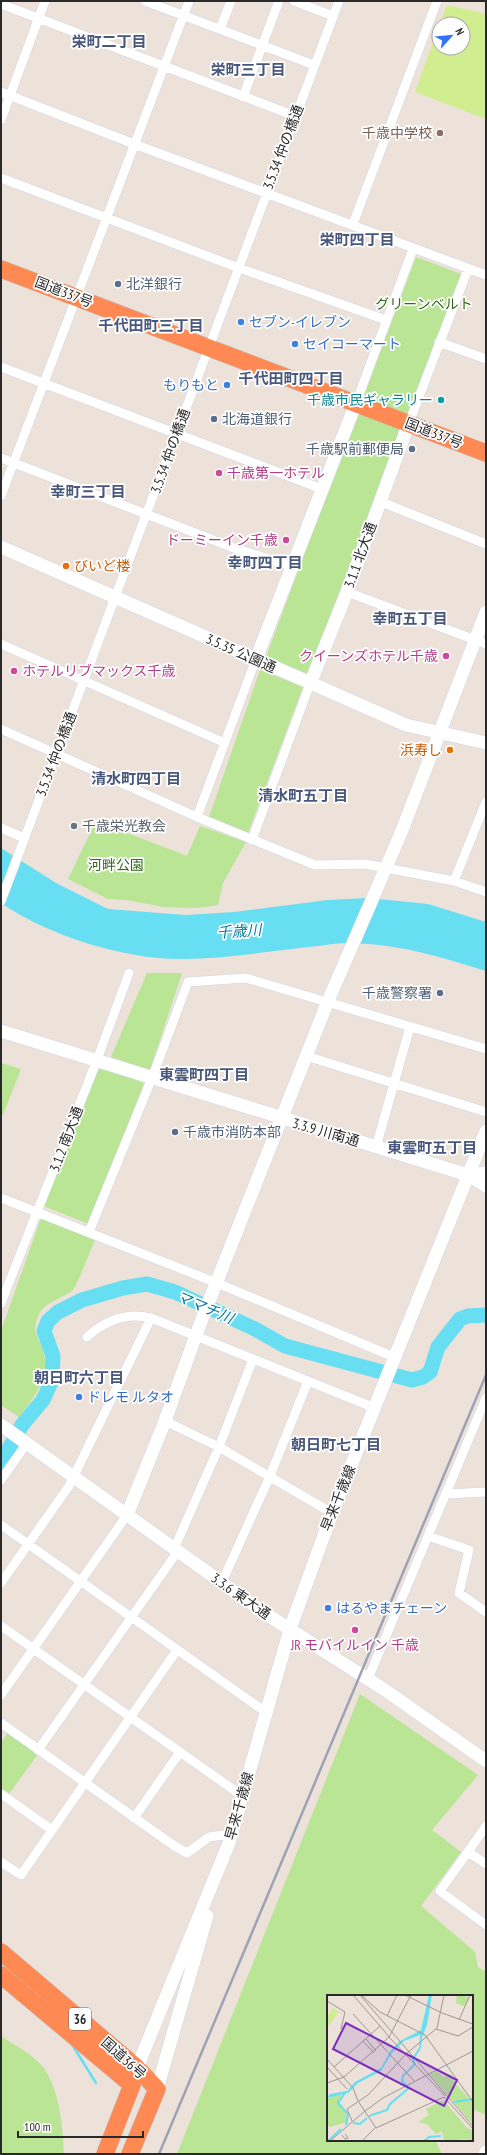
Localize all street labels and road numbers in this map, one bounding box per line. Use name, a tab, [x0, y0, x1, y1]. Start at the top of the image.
street label: 3.5.34 仲の橋通	[259, 102, 307, 192]
street label: 国道337号	[32, 273, 96, 311]
street label: 3.5.34 仲の橋通	[146, 406, 194, 496]
street label: 国道337号	[402, 414, 466, 452]
street label: 3.1.1 北大通	[340, 520, 380, 590]
street label: 3.5.35 公園通	[203, 629, 279, 677]
street label: 3.5.34 仲の橋通	[32, 709, 80, 799]
street label: 3.1.2 南大通	[45, 1104, 87, 1174]
street label: 3.3.9 川南通	[290, 1114, 362, 1150]
street label: 早来千歳線	[317, 1462, 359, 1534]
street label: 3.3.6 東大通	[208, 1569, 274, 1623]
street label: 早来千歳線	[221, 1770, 257, 1842]
road number: 36	[69, 2008, 91, 2030]
street label: 国道36号	[98, 2033, 150, 2083]

